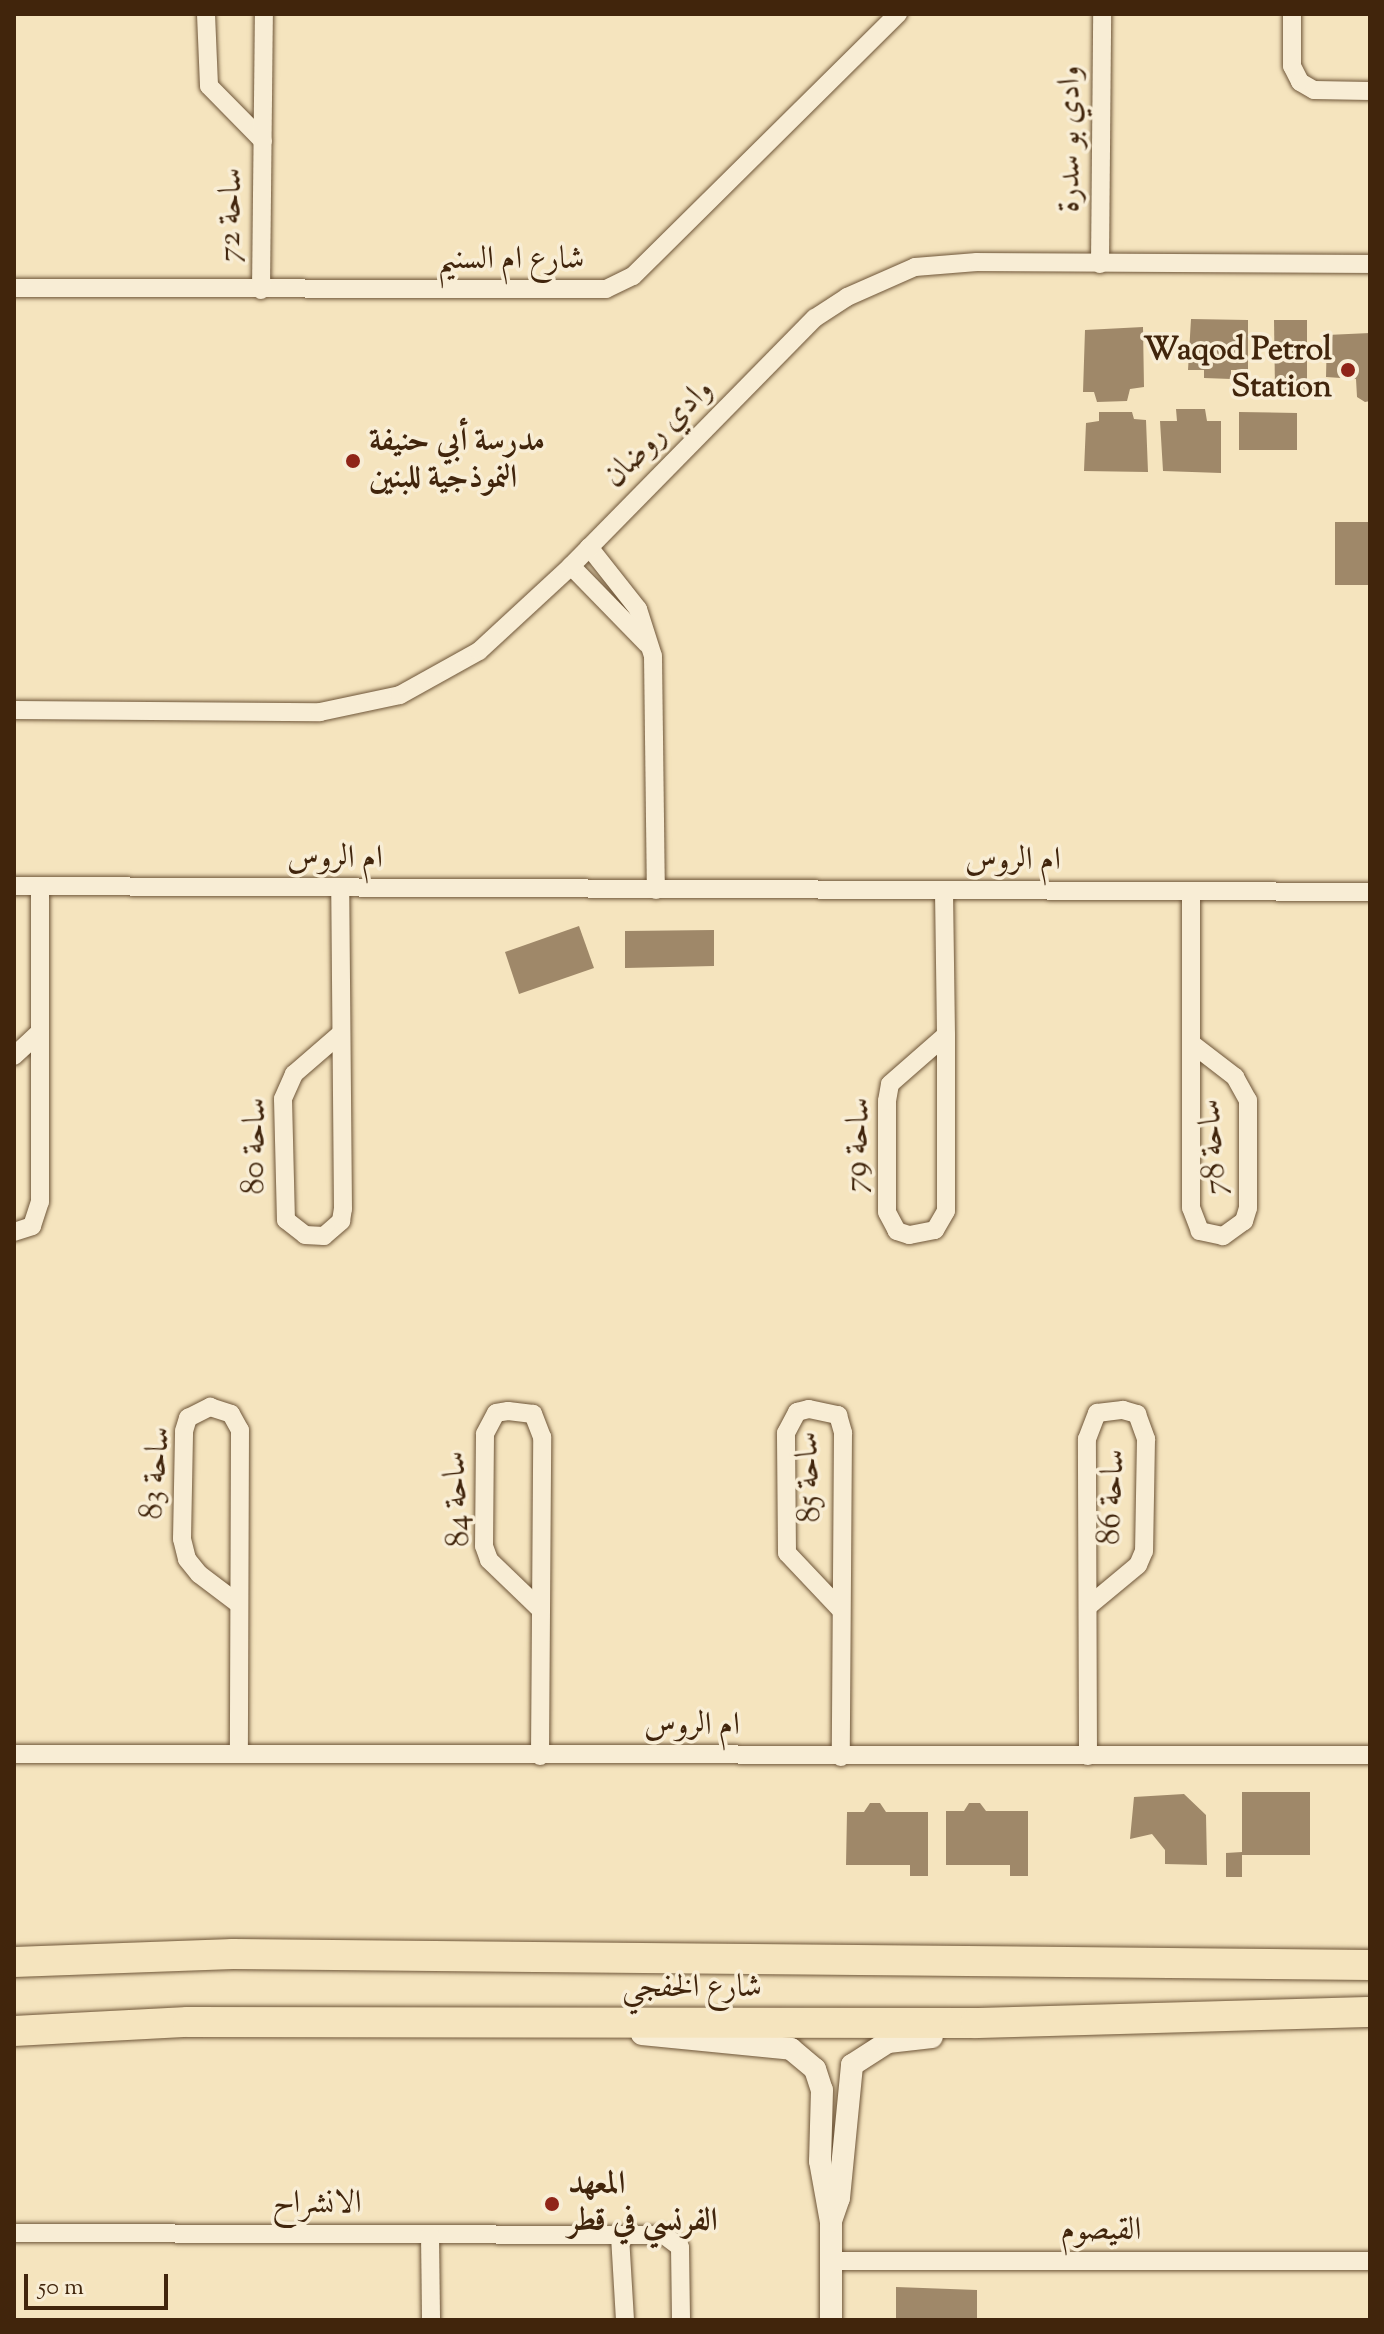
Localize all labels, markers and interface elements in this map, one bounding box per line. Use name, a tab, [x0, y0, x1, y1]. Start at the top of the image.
street label: وادي بو سدرة	[1052, 65, 1090, 213]
street label: ساحة 72	[212, 167, 252, 263]
street label: شارع ام السنيم	[437, 241, 585, 279]
place label: Waqod Petrol Station	[1143, 333, 1332, 408]
marker: Waqod Petrol Station	[1339, 361, 1357, 379]
street label: وادي روضان	[596, 371, 722, 497]
place label: مدرسة أبي حنيفة النموذجية للبنين	[369, 424, 545, 499]
marker: مدرسة أبي حنيفة النموذجية للبنين	[344, 452, 362, 470]
street label: ام الروس	[287, 840, 383, 878]
street label: ام الروس	[965, 842, 1061, 880]
street label: ساحة 80	[236, 1097, 276, 1195]
street label: ساحة 79	[838, 1097, 880, 1193]
street label: ساحة 78	[1192, 1098, 1236, 1196]
street label: ساحة 83	[134, 1425, 180, 1521]
street label: ساحة 85	[789, 1431, 831, 1523]
street label: ساحة 86	[1091, 1448, 1135, 1546]
street label: ساحة 84	[436, 1450, 480, 1548]
street label: ام الروس	[644, 1707, 740, 1745]
street label: شارع الخفجي	[622, 1969, 762, 2007]
place label: المعهد الفرنسي في قطر	[568, 2167, 718, 2242]
street label: الانشراح	[272, 2185, 362, 2223]
marker: المعهد الفرنسي في قطر	[543, 2195, 561, 2213]
street label: القيصوم	[1060, 2212, 1142, 2250]
scale bar	[28, 2258, 172, 2308]
text: 50 m	[38, 2271, 84, 2305]

